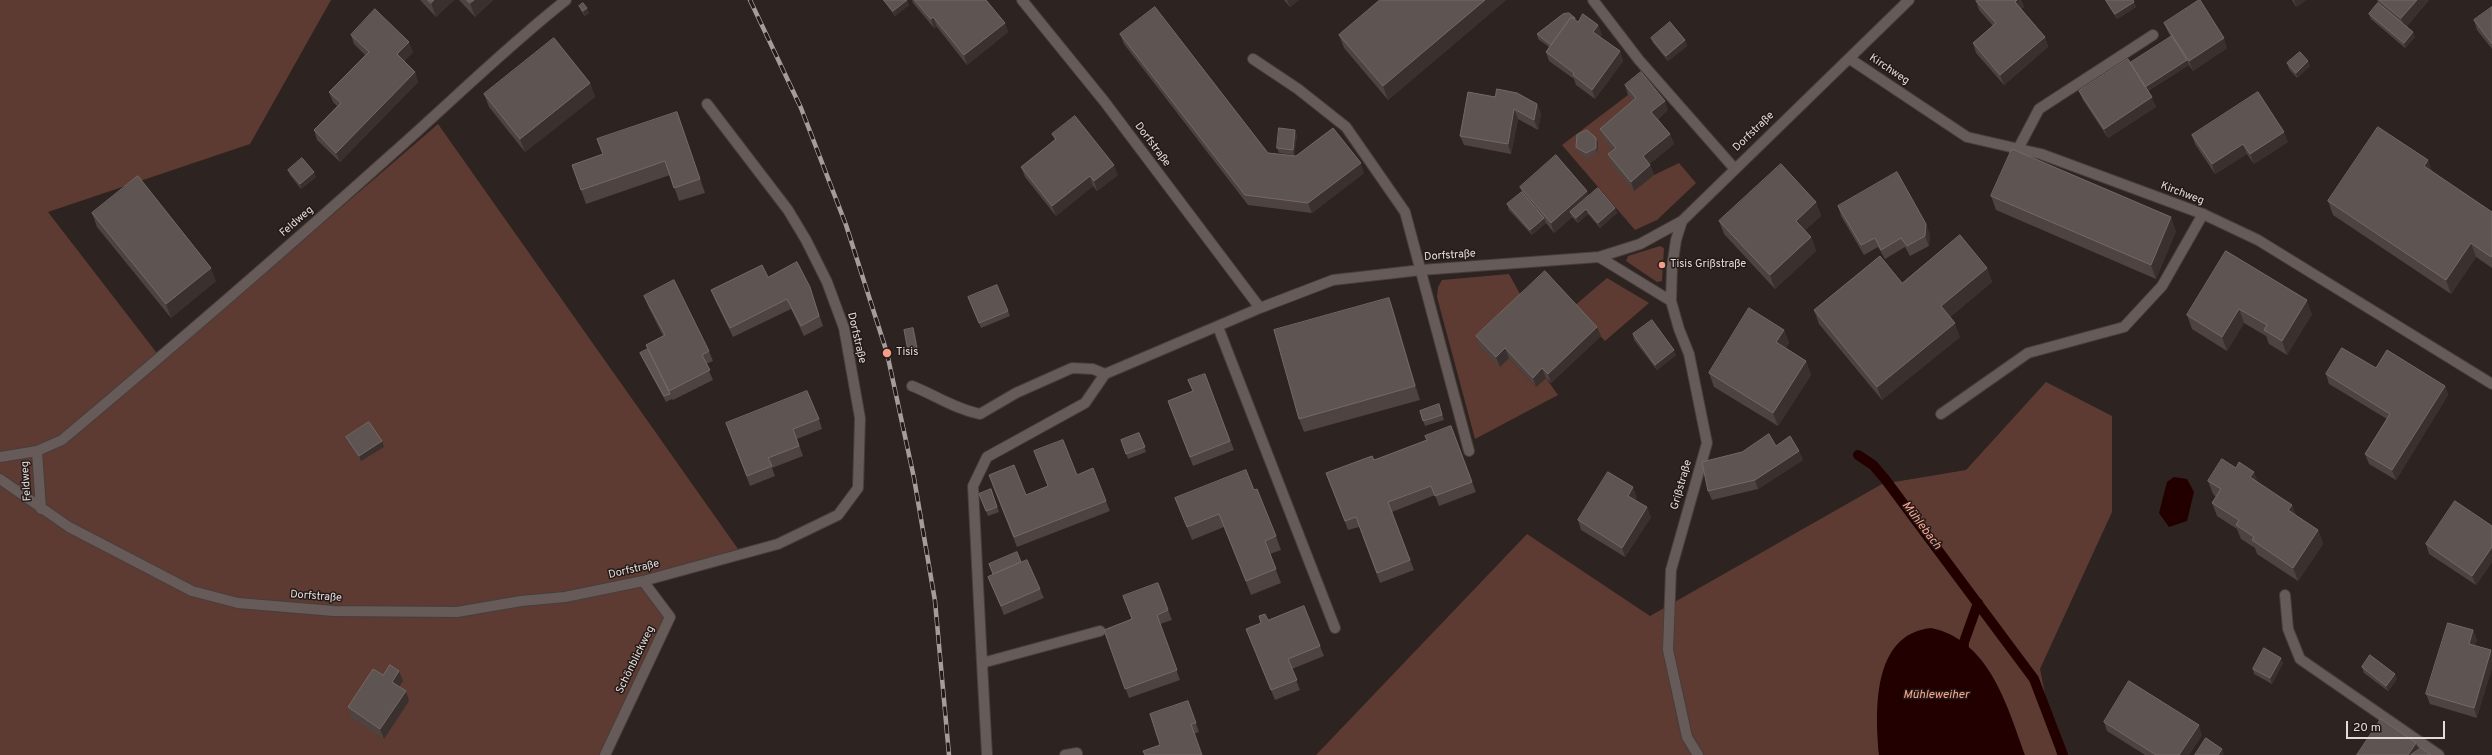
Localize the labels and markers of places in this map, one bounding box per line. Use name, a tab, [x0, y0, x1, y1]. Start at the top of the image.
place label: Tisis Grißstraße	[1670, 258, 1746, 272]
marker: Tisis Grißstraße	[1657, 260, 1667, 270]
place label: Tisis	[896, 346, 918, 360]
marker: Tisis	[881, 347, 893, 359]

